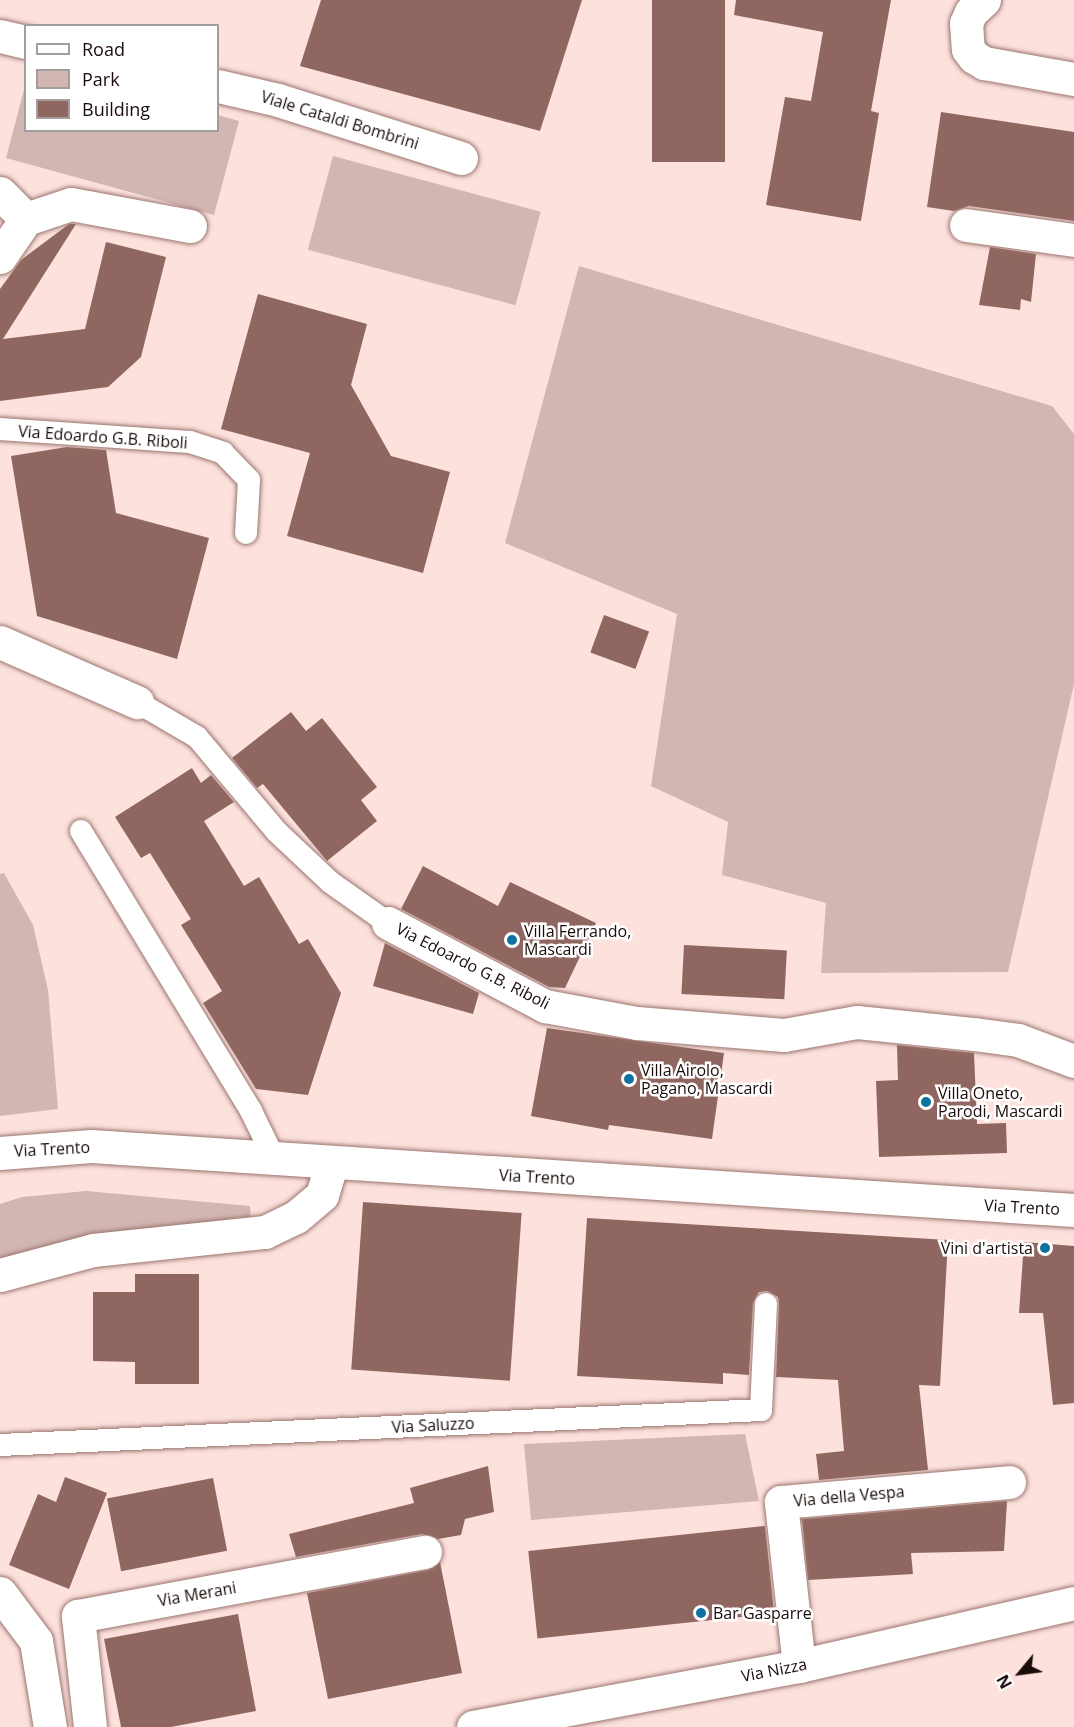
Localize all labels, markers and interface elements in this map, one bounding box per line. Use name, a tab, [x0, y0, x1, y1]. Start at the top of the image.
legend	[24, 24, 219, 132]
text: Road	[82, 37, 125, 61]
text: Park	[82, 67, 120, 91]
street label: Viale Cataldi Bombrini	[259, 87, 421, 153]
text: Building	[82, 97, 150, 121]
street label: Via Edoardo G.B. Riboli	[18, 421, 188, 453]
street label: Via Edoardo G.B. Riboli	[393, 919, 553, 1013]
place label: Villa Ferrando, Mascardi	[524, 921, 631, 959]
marker: Villa Ferrando, Mascardi	[505, 933, 519, 947]
place label: Villa Airolo, Pagano, Mascardi	[641, 1060, 773, 1098]
marker: Villa Airolo, Pagano, Mascardi	[622, 1072, 636, 1086]
place label: Villa Oneto, Parodi, Mascardi	[938, 1083, 1063, 1121]
marker: Villa Oneto, Parodi, Mascardi	[919, 1095, 933, 1109]
street label: Via Trento	[13, 1137, 91, 1161]
street label: Via Trento	[498, 1165, 576, 1189]
street label: Via Trento	[983, 1195, 1061, 1219]
place label: Vini d'artista	[941, 1238, 1033, 1258]
marker: Vini d'artista	[1038, 1241, 1052, 1255]
street label: Via Saluzzo	[391, 1413, 475, 1437]
street label: Via della Vespa	[793, 1482, 905, 1510]
street label: Via Merani	[156, 1578, 238, 1610]
place label: Bar Gasparre	[713, 1603, 812, 1623]
marker: Bar Gasparre	[694, 1606, 708, 1620]
north arrow	[990, 1643, 1050, 1703]
street label: Via Nizza	[739, 1654, 809, 1686]
text: N	[991, 1671, 1017, 1693]

